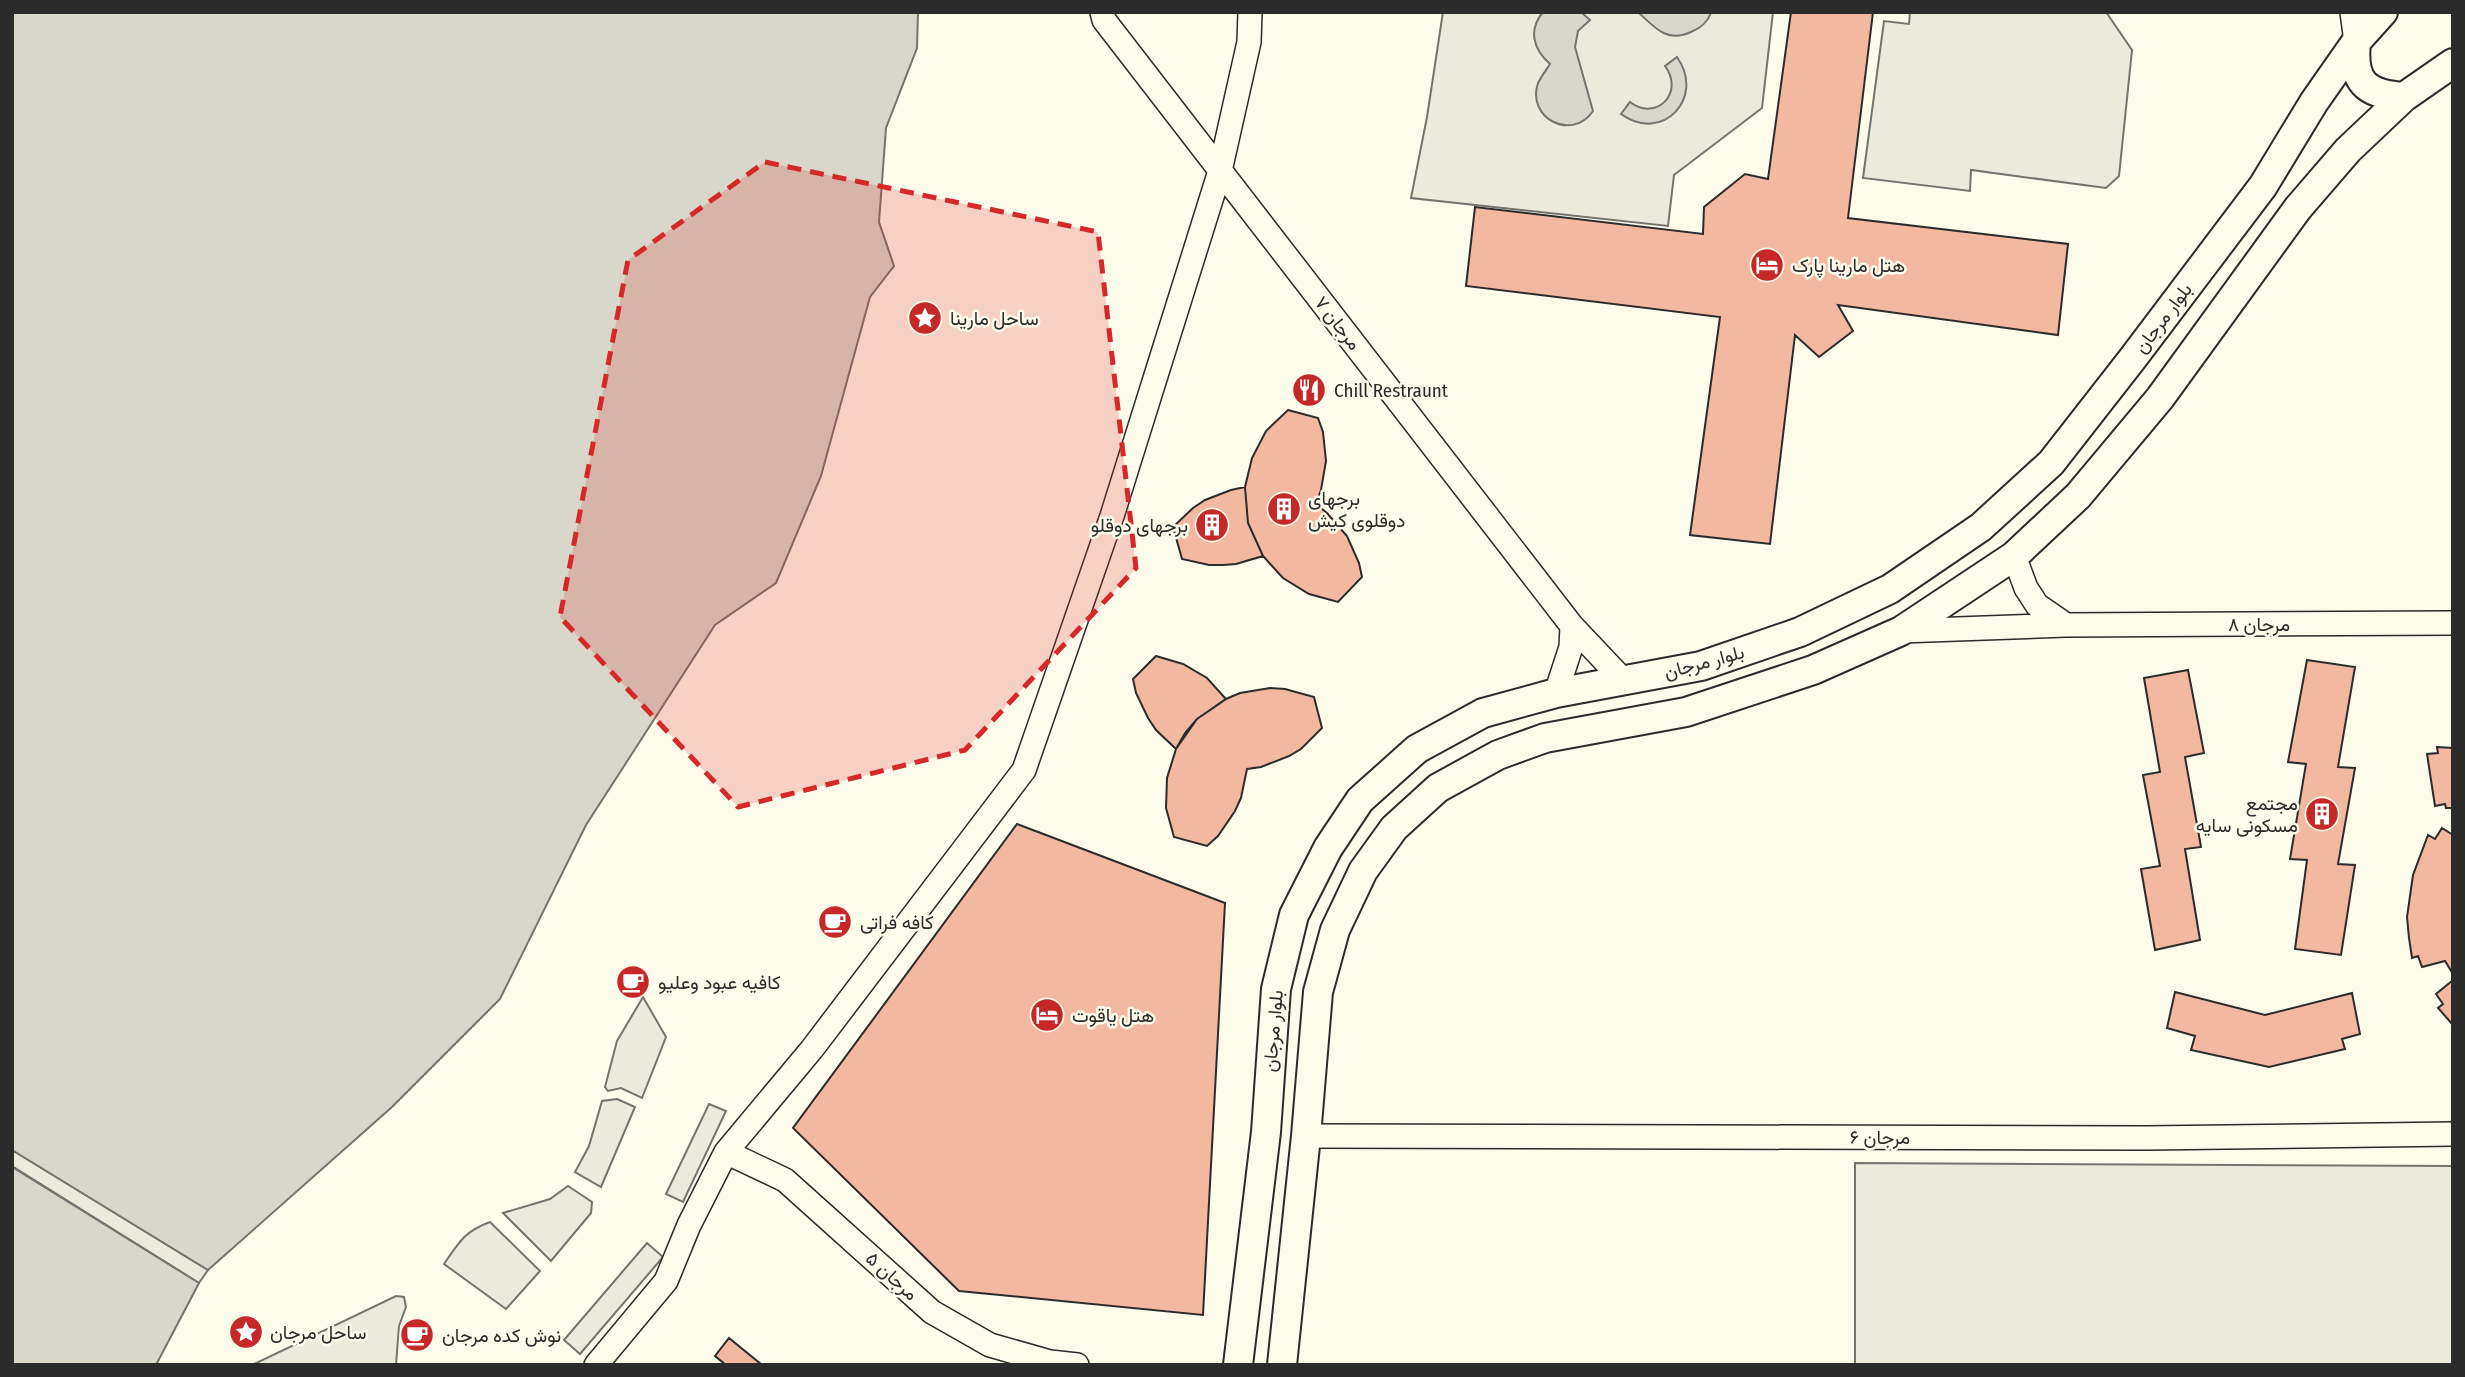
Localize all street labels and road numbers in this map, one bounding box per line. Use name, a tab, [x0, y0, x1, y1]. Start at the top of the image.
street label: بلوار مرجان	[2129, 278, 2197, 358]
street label: مرجان ۷	[1310, 291, 1366, 355]
street label: مرجان ۸	[2228, 613, 2290, 636]
street label: بلوار مرجان	[1661, 640, 1747, 684]
street label: بلوار مرجان	[1258, 989, 1288, 1073]
street label: مرجان ۶	[1850, 1126, 1910, 1149]
street label: مرجان ۵	[861, 1247, 923, 1305]

